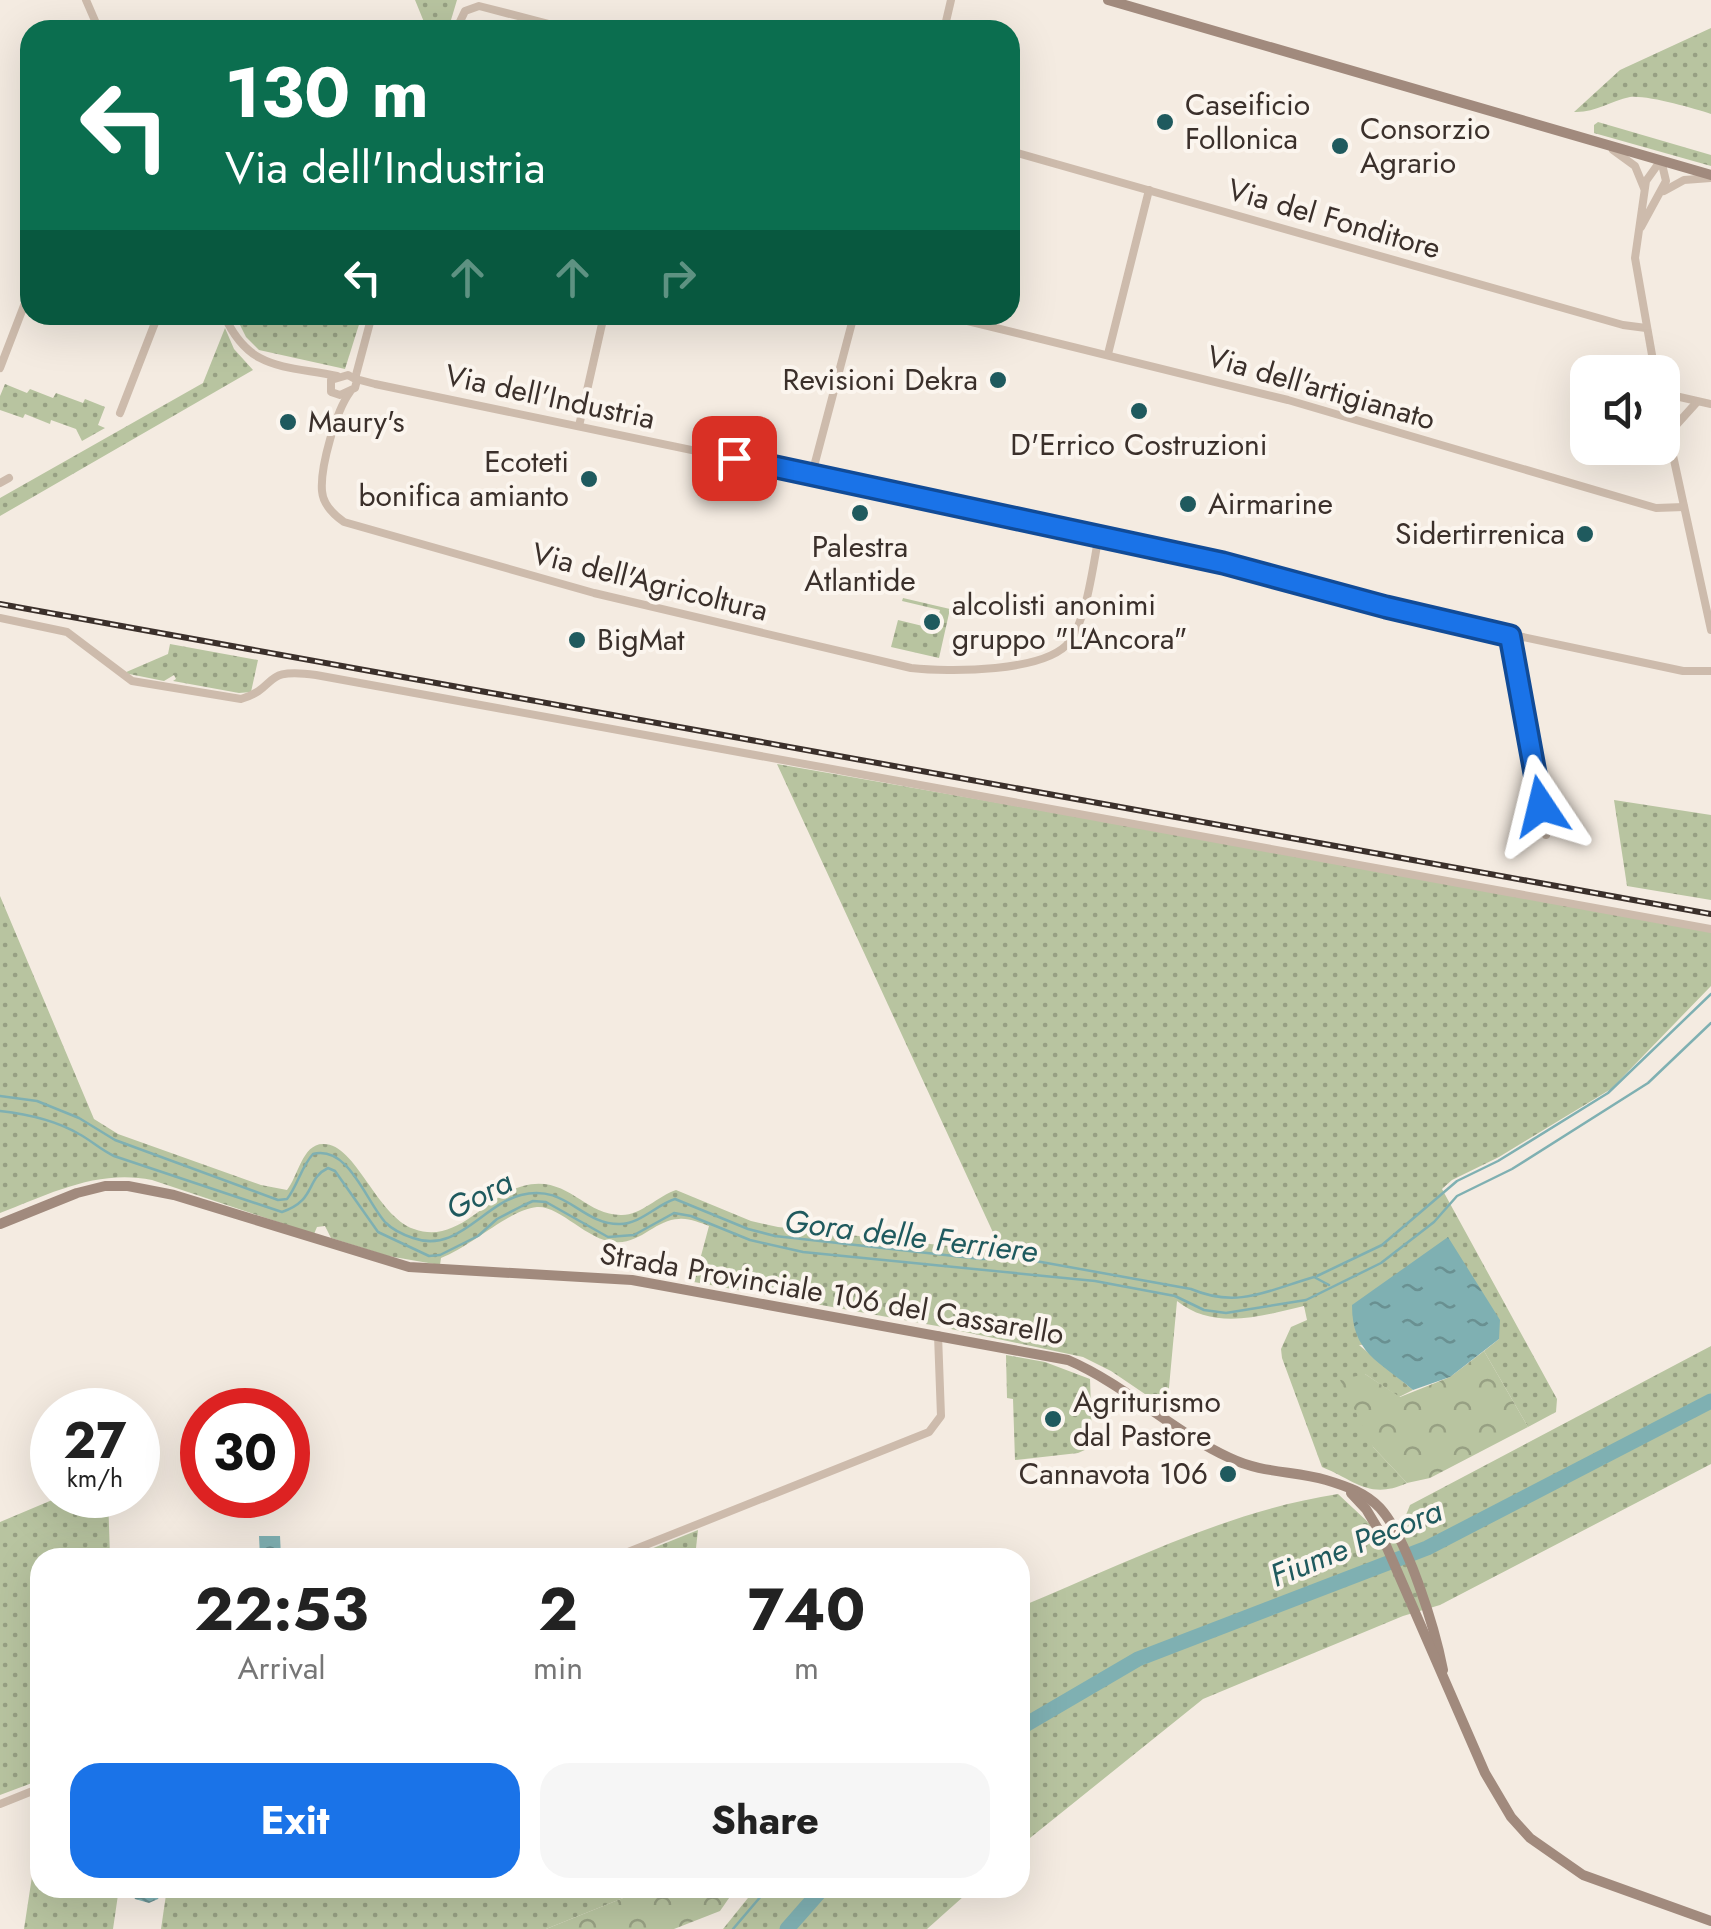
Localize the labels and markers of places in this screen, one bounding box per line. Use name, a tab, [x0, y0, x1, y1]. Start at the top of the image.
place label: Caseificio Follonica	[1185, 83, 1310, 160]
place label: Consorzio Agrario	[1360, 107, 1490, 184]
marker: Caseificio Follonica	[1154, 111, 1176, 133]
marker: Consorzio Agrario	[1329, 135, 1351, 157]
place label: Revisioni Dekra	[783, 358, 978, 401]
marker: Revisioni Dekra	[987, 369, 1009, 391]
place label: Maury's	[308, 400, 405, 443]
marker: D'Errico Costruzioni	[1128, 400, 1150, 422]
marker: Maury's	[277, 411, 299, 433]
pin	[692, 416, 777, 501]
place label: D'Errico Costruzioni	[1010, 423, 1268, 466]
place label: Ecoteti bonifica amianto	[358, 440, 569, 517]
marker: Ecoteti bonifica amianto	[578, 468, 600, 490]
place label: Airmarine	[1208, 482, 1333, 525]
marker: Airmarine	[1177, 493, 1199, 515]
marker: Palestra Atlantide	[849, 502, 871, 524]
place label: Sidertirrenica	[1395, 512, 1565, 555]
marker: Sidertirrenica	[1574, 523, 1596, 545]
place label: Palestra Atlantide	[804, 525, 916, 602]
place label: alcolisti anonimi gruppo "L'Ancora"	[952, 583, 1188, 660]
marker: alcolisti anonimi gruppo "L'Ancora"	[921, 611, 943, 633]
place label: BigMat	[597, 618, 685, 661]
marker: BigMat	[566, 629, 588, 651]
place label: Agriturismo dal Pastore	[1073, 1380, 1221, 1457]
marker: Agriturismo dal Pastore	[1042, 1408, 1064, 1430]
place label: Cannavota 106	[1019, 1452, 1208, 1495]
marker: Cannavota 106	[1217, 1463, 1239, 1485]

